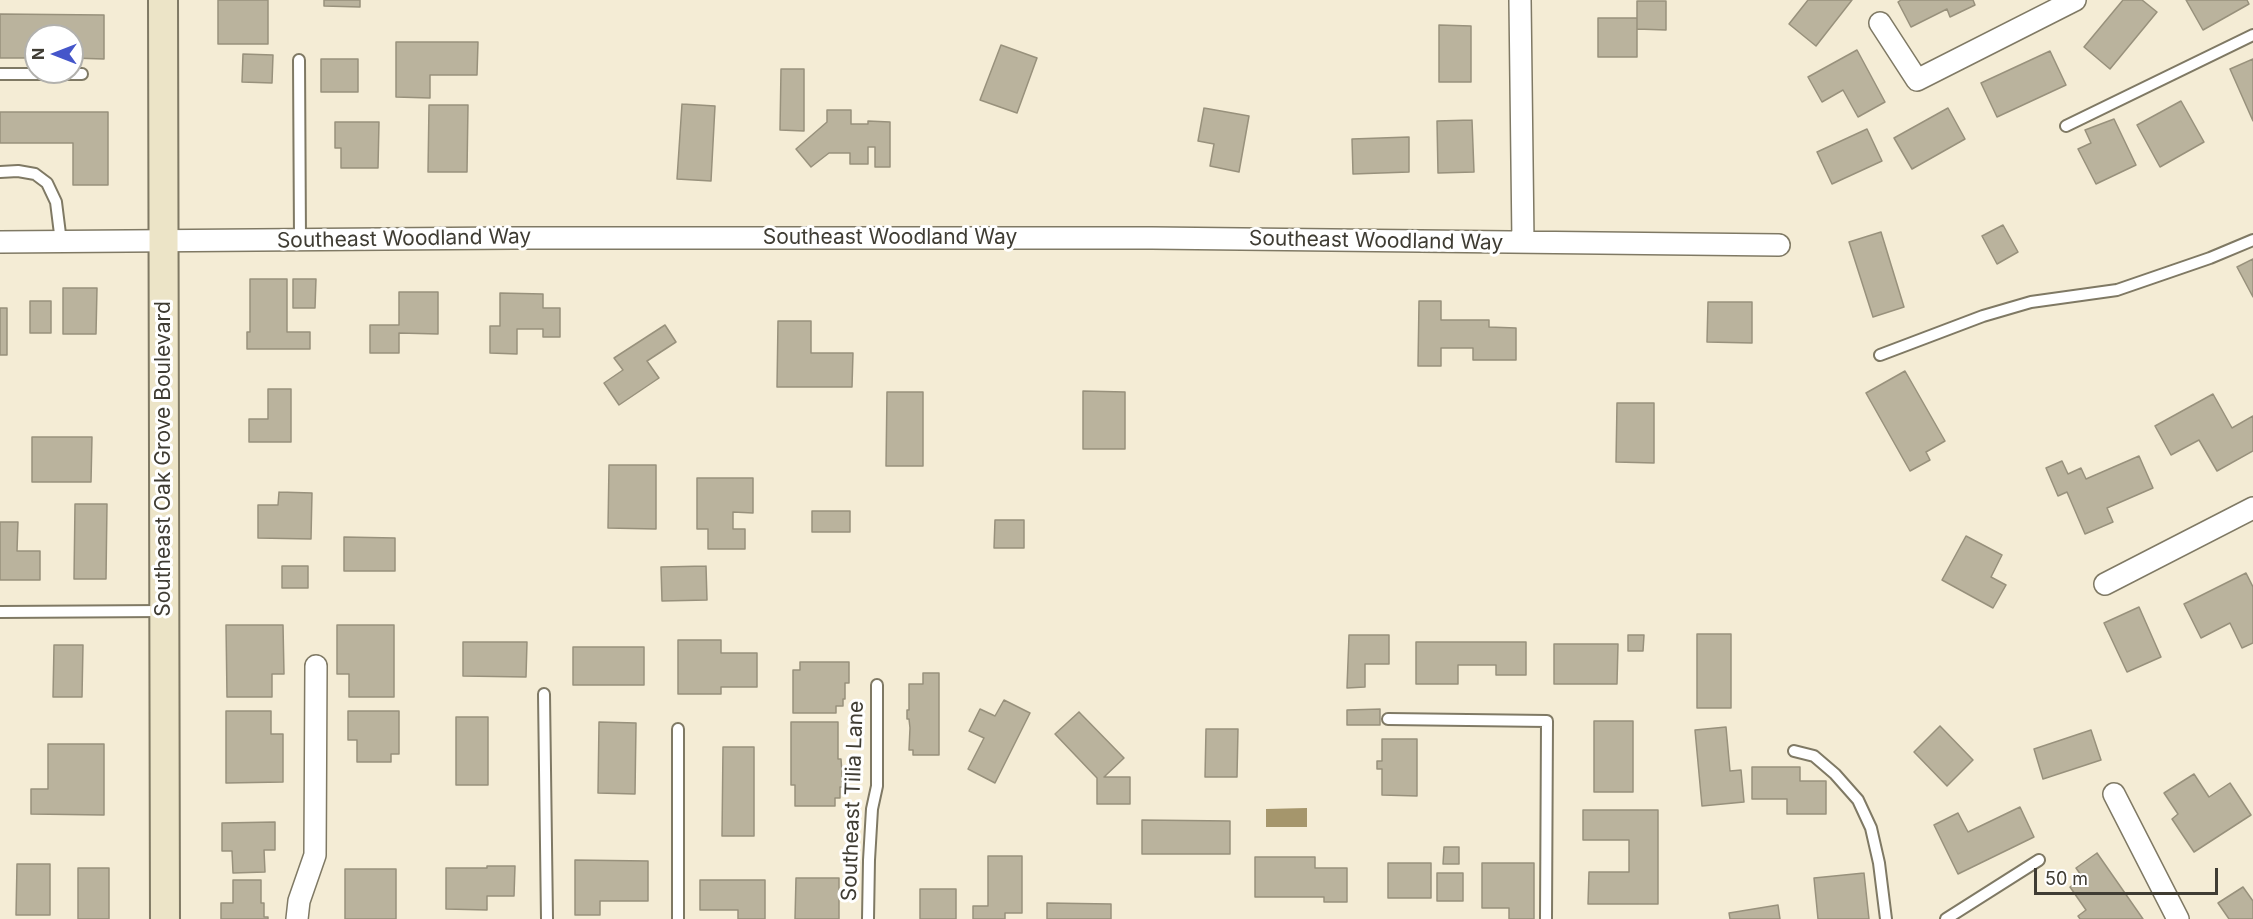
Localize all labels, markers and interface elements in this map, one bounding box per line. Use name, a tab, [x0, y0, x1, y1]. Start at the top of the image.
north arrow	[24, 24, 84, 84]
text: N	[28, 48, 48, 60]
street label: Southeast Woodland Way	[277, 224, 531, 254]
street label: Southeast Woodland Way	[763, 225, 1017, 251]
street label: Southeast Woodland Way	[1249, 226, 1503, 256]
street label: Southeast Oak Grove Boulevard	[151, 301, 177, 617]
street label: Southeast Tilia Lane	[837, 700, 869, 902]
scale bar	[2037, 856, 2222, 894]
text: 50 m	[2045, 868, 2088, 889]

